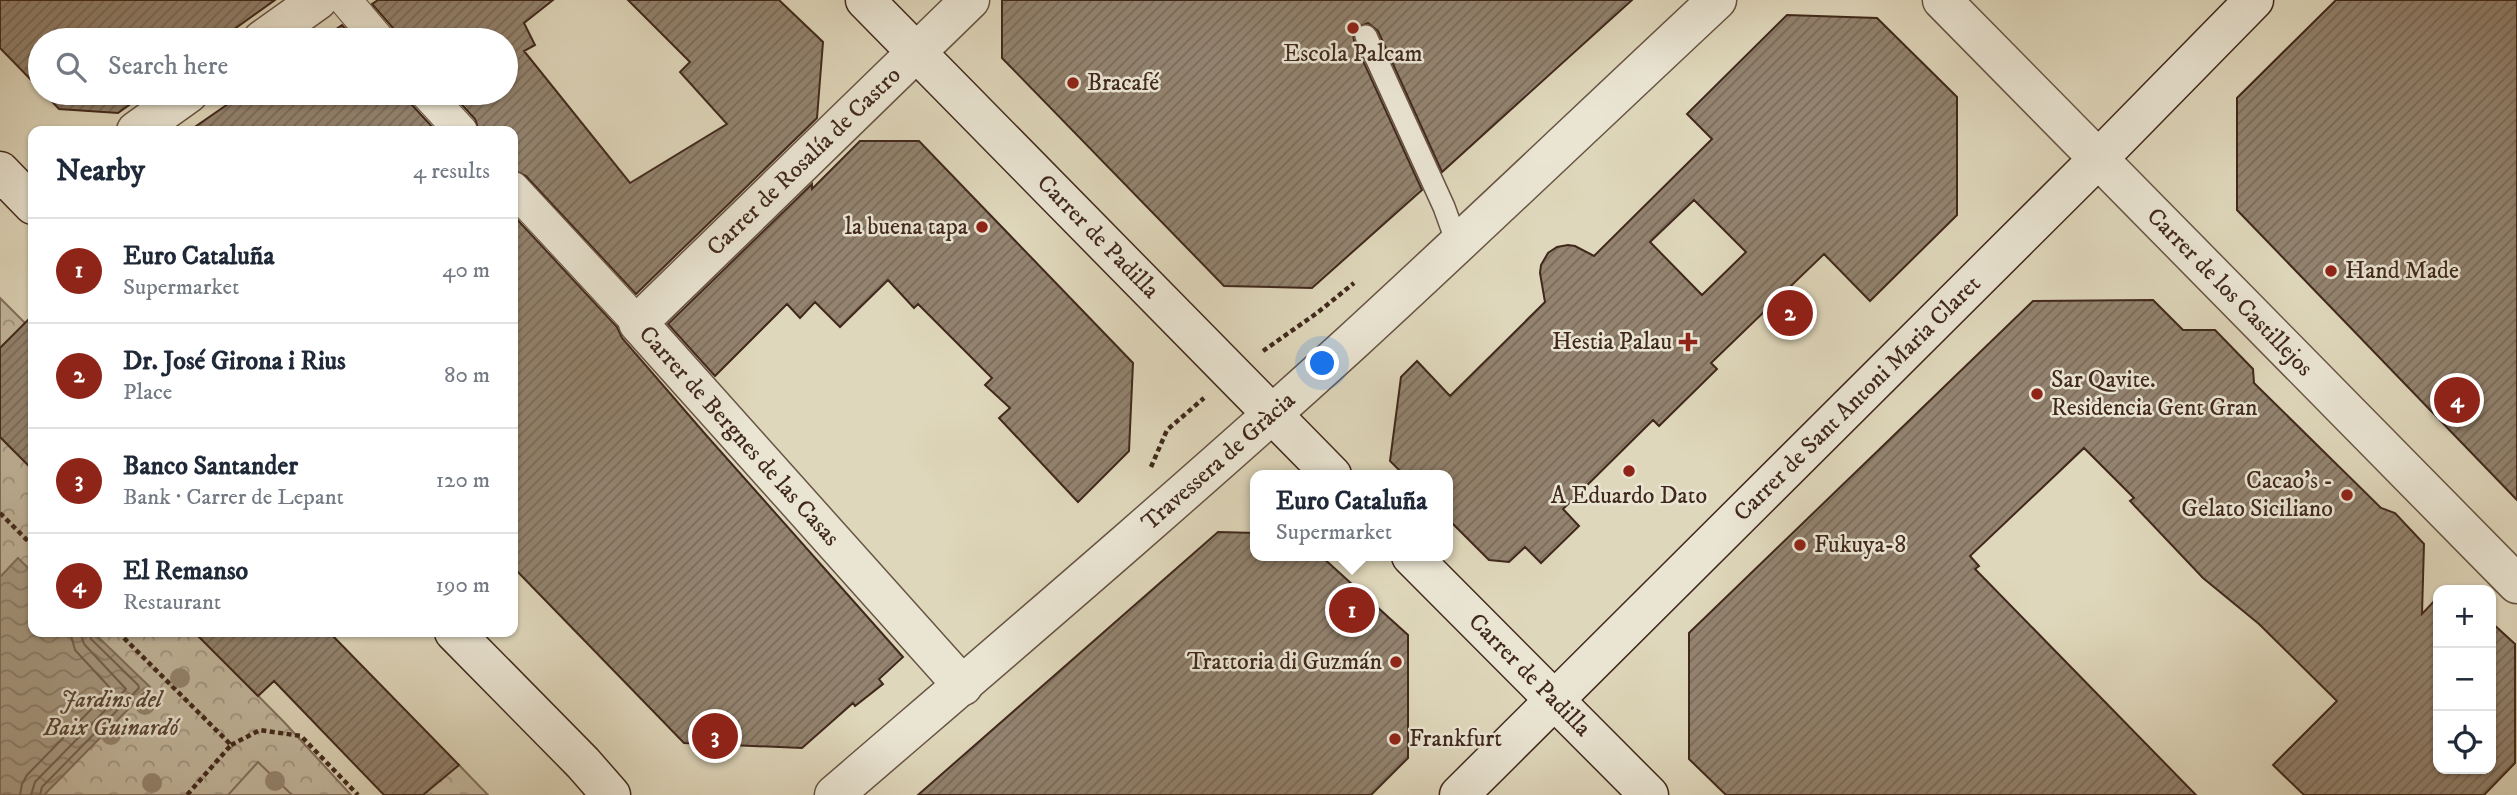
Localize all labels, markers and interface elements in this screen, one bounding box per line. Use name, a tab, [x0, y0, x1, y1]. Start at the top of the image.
marker: Escola Palcam	[1345, 20, 1361, 36]
search box	[28, 28, 518, 105]
place label: Escola Palcam	[1283, 39, 1423, 69]
icon: search	[52, 48, 90, 86]
text: Search here	[108, 50, 228, 83]
street label: Carrer de Rosalía de Castro	[701, 60, 907, 263]
place label: Bracafé	[1087, 68, 1159, 98]
marker: Bracafé	[1065, 75, 1081, 91]
text: Nearby	[56, 153, 145, 190]
text: 4 results	[413, 157, 490, 186]
street label: Carrer de Padilla	[1030, 168, 1166, 306]
street label: Carrer de los Castillejos	[2140, 201, 2319, 383]
place label: la buena tapa	[845, 212, 969, 242]
marker: la buena tapa	[974, 219, 990, 235]
text: Euro Cataluña	[123, 240, 274, 273]
text: 1	[75, 256, 83, 285]
text: 40 m	[442, 256, 490, 285]
place label: Hand Made	[2345, 256, 2459, 286]
marker: Hand Made	[2323, 263, 2339, 279]
street label: Carrer de Sant Antoni Maria Claret	[1727, 269, 1987, 528]
text: Supermarket	[123, 273, 239, 302]
pin: 2	[1767, 287, 1813, 339]
street label: Carrer de Bergnes de las Casas	[632, 320, 846, 552]
place label: Hestia Palau	[1552, 327, 1672, 357]
marker: Hestia Palau	[1678, 332, 1698, 352]
text: Dr. José Girona i Rius	[123, 345, 346, 378]
your location	[1305, 346, 1339, 380]
text: 2	[73, 361, 85, 390]
text: 80 m	[444, 361, 490, 390]
place label: Sar Qavite. Residencia Gent Gran	[2051, 365, 2258, 423]
pin: 4	[2434, 374, 2480, 426]
text: Place	[123, 378, 172, 407]
street label: Travessera de Gràcia	[1135, 385, 1302, 537]
marker: Sar Qavite. Residencia Gent Gran	[2029, 386, 2045, 402]
text: Banco Santander	[123, 450, 298, 483]
marker: A Eduardo Dato	[1621, 463, 1637, 479]
text: 3	[75, 466, 83, 495]
text: 120 m	[436, 466, 490, 495]
place label: Cacao's - Gelato Siciliano	[2181, 466, 2333, 524]
popup	[1250, 470, 1453, 561]
place label: A Eduardo Dato	[1551, 481, 1707, 511]
text: Bank · Carrer de Lepant	[123, 483, 344, 512]
text: Euro Cataluña	[1276, 485, 1427, 518]
marker: Cacao's - Gelato Siciliano	[2339, 487, 2355, 503]
text: Supermarket	[1276, 518, 1392, 547]
place label: Fukuya-8	[1814, 530, 1906, 560]
marker: Fukuya-8	[1792, 537, 1808, 553]
text: El Remanso	[123, 555, 248, 588]
text: 4	[72, 571, 86, 600]
text: 190 m	[436, 571, 490, 600]
pin: 1	[1329, 584, 1375, 636]
map controls	[2433, 585, 2496, 774]
button: +	[2433, 585, 2496, 648]
text: Restaurant	[123, 588, 221, 617]
street label: Carrer de Padilla	[1462, 607, 1598, 744]
place label: Trattoria di Guzmán	[1187, 647, 1382, 677]
button: −	[2433, 648, 2496, 711]
marker: Trattoria di Guzmán	[1388, 654, 1404, 670]
park label: Jardins del Baix Guinardó	[43, 685, 180, 743]
pin: 3	[692, 710, 738, 762]
button: locate	[2433, 711, 2496, 774]
place label: Frankfurt	[1409, 724, 1502, 754]
marker: Frankfurt	[1387, 731, 1403, 747]

